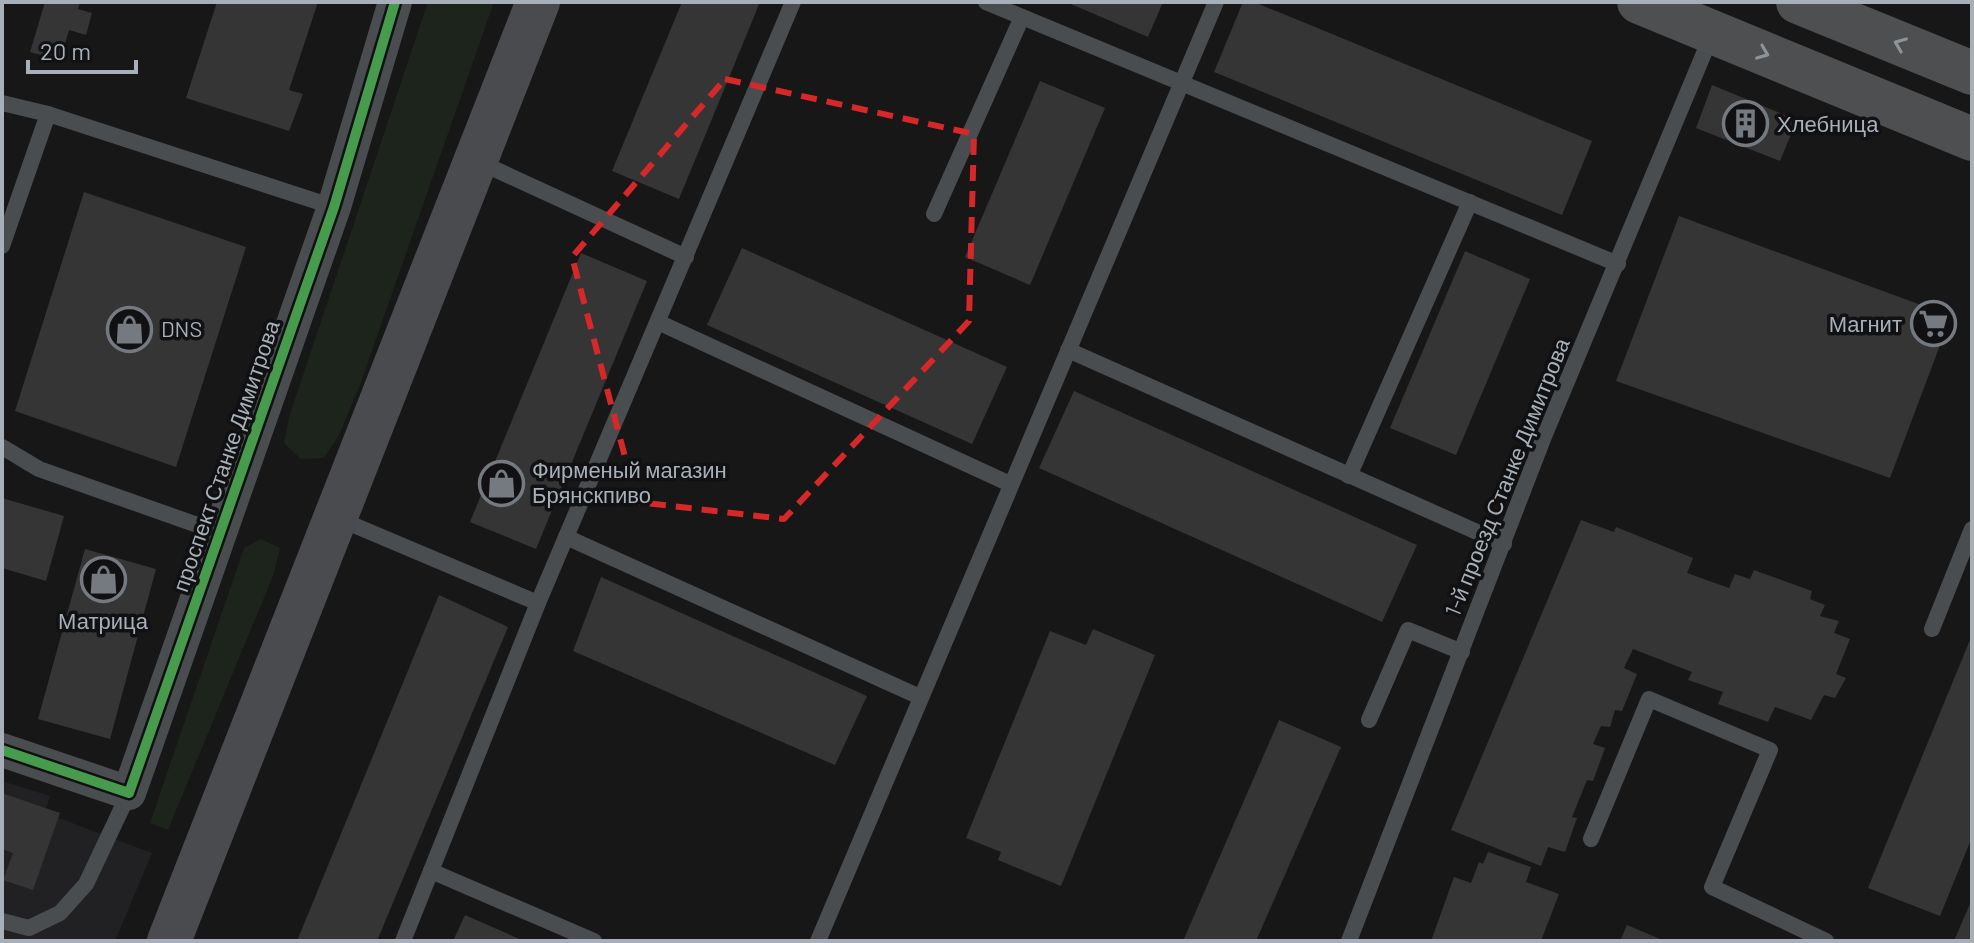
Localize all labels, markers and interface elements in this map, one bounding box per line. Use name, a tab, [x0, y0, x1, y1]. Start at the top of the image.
scale bar	[28, 24, 136, 74]
text: 20 m	[40, 36, 91, 65]
one-way arrow	[1894, 37, 1908, 53]
one-way arrow	[1755, 43, 1769, 60]
building icon: Хлебница	[1722, 100, 1770, 148]
place label: Хлебница	[1777, 110, 1879, 137]
supermarket icon: Магнит	[1909, 300, 1957, 348]
shop icon: DNS	[106, 305, 154, 353]
place label: Магнит	[1829, 310, 1902, 336]
place label: DNS	[161, 315, 202, 341]
street label: проспект Станке Димитрова	[166, 316, 285, 595]
street label: 1-й проезд Станке Димитрова	[1438, 333, 1575, 620]
place label: Фирменый магазин Брянскпиво	[532, 456, 727, 508]
shop icon: Фирменый магазин Брянскпиво	[477, 459, 525, 507]
shop icon: Матрица	[79, 556, 127, 604]
place label: Матрица	[58, 607, 149, 634]

